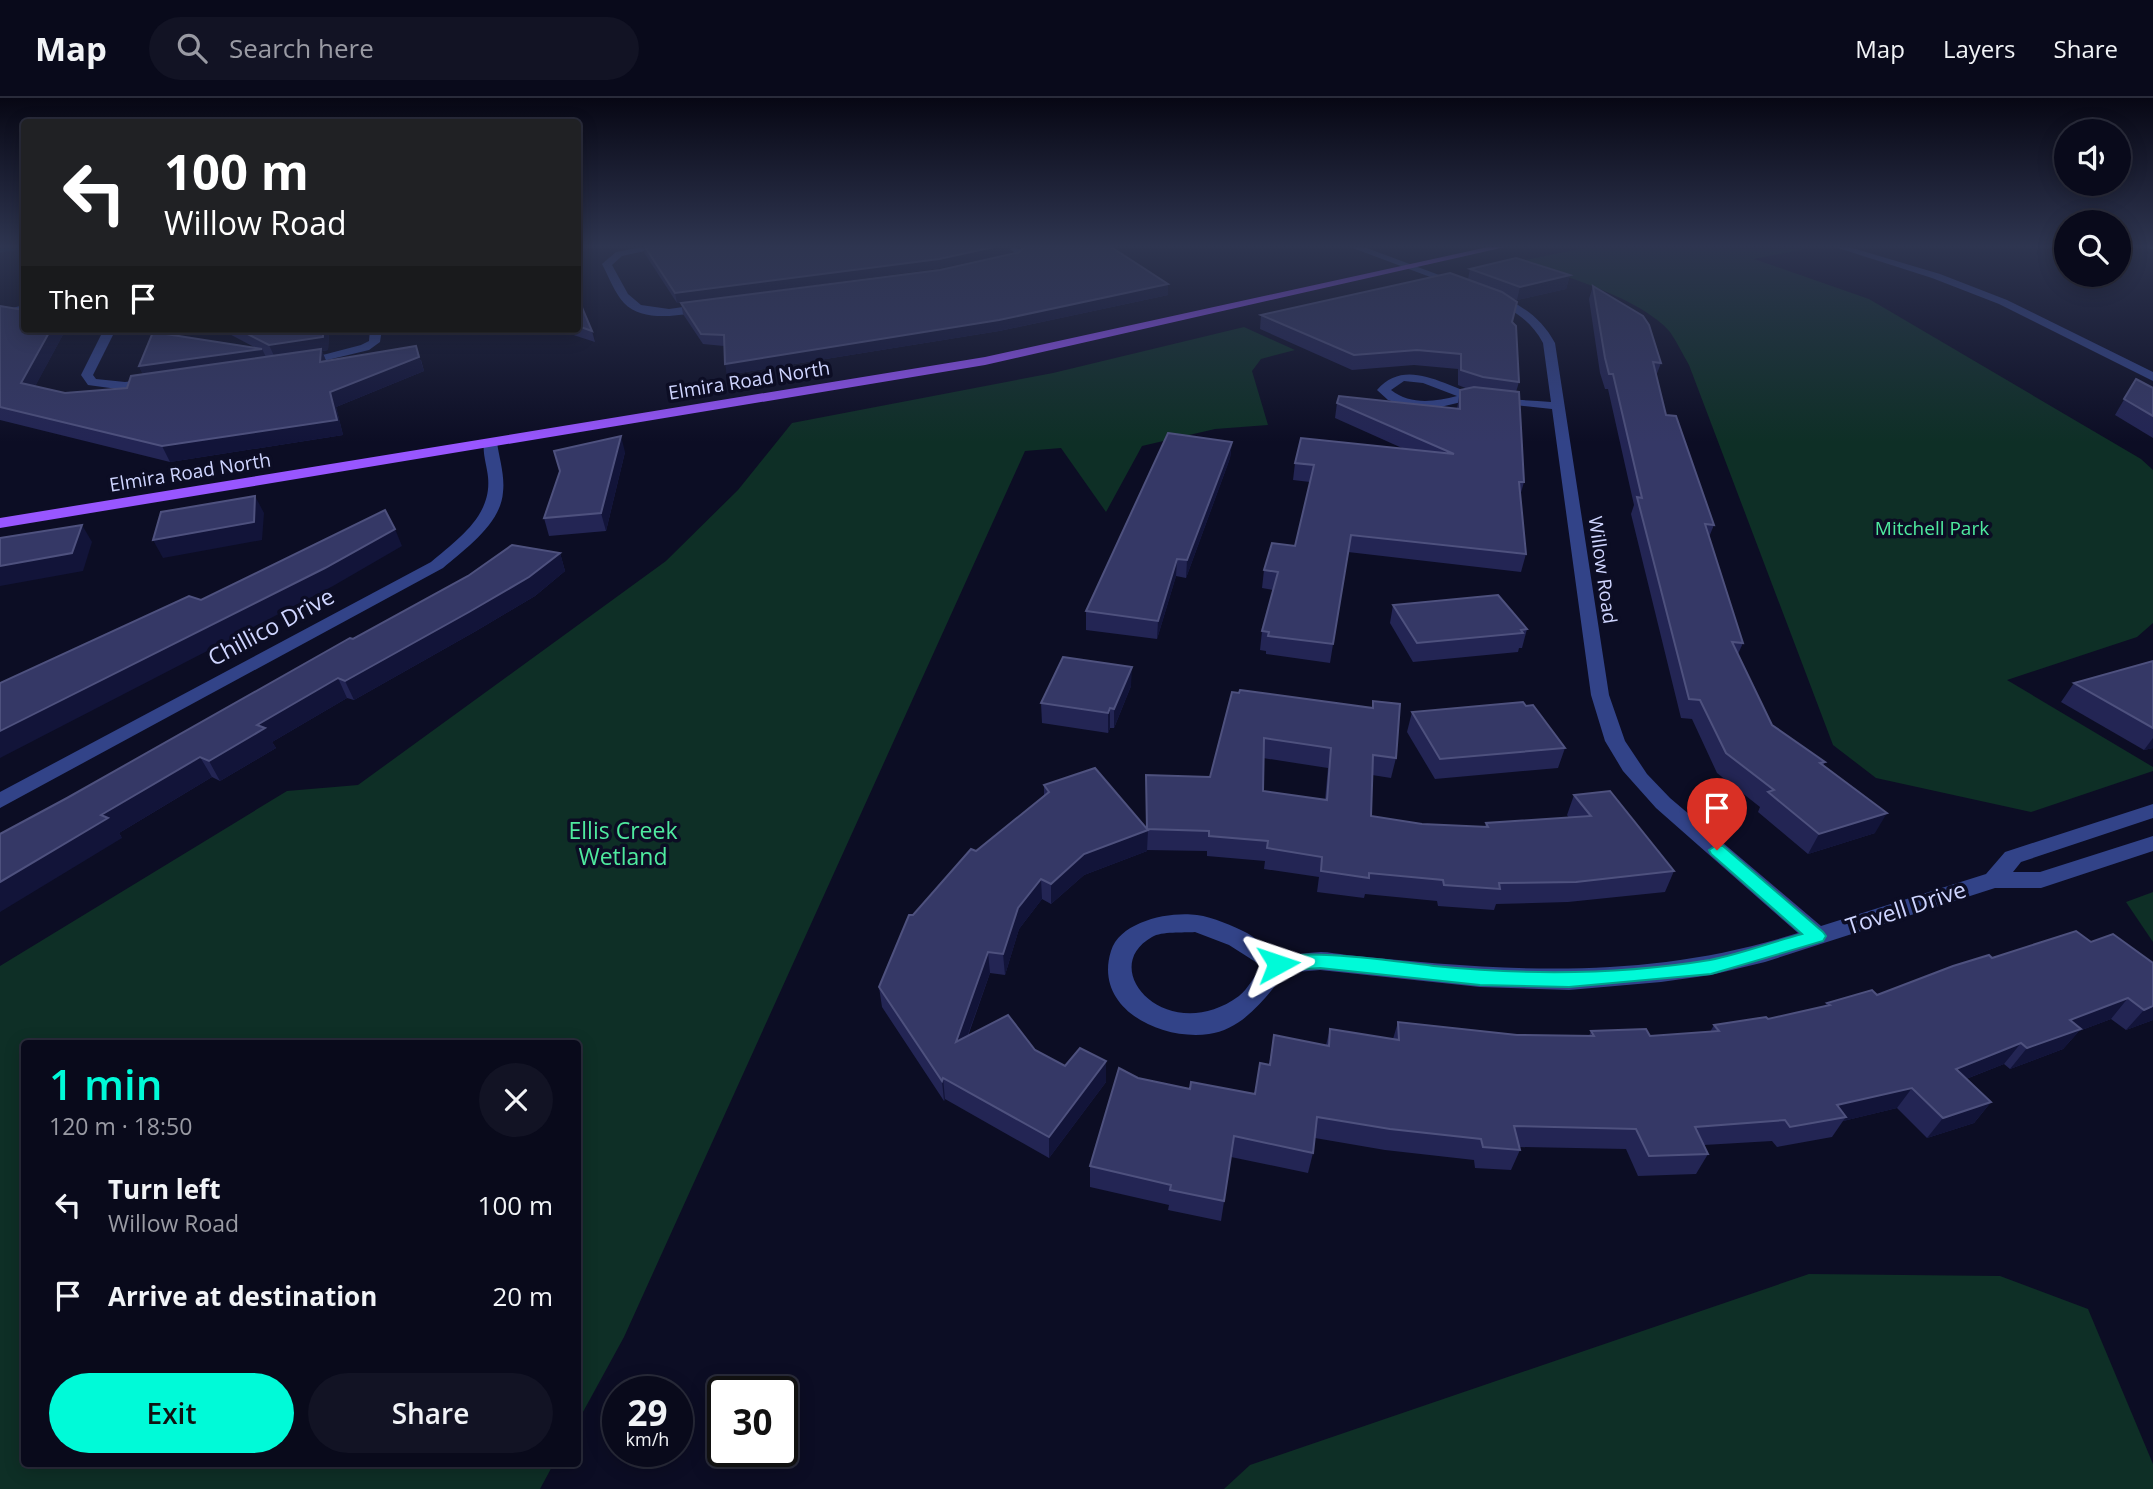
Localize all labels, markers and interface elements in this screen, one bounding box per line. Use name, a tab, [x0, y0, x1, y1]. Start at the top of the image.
search box	[149, 17, 639, 80]
text: Map	[35, 26, 107, 71]
icon: search	[173, 29, 211, 67]
text: Search here	[229, 30, 374, 66]
text: Map	[1855, 32, 1905, 65]
text: Layers	[1943, 32, 2016, 65]
text: Share	[2054, 32, 2118, 65]
map controls	[2054, 119, 2131, 287]
button: sound	[2054, 119, 2131, 196]
text: 100 m	[164, 138, 309, 204]
icon: left	[49, 147, 140, 238]
text: Willow Road	[164, 201, 347, 244]
button: search	[2054, 210, 2131, 287]
icon: arrive	[124, 280, 162, 318]
text: Then	[49, 281, 110, 317]
street label: Elmira Road North	[666, 354, 832, 406]
street label: Elmira Road North	[107, 446, 273, 498]
street label: Willow Road	[1583, 515, 1623, 625]
park label: Mitchell Park	[1875, 515, 1989, 541]
street label: Chillico Drive	[202, 579, 339, 673]
pin	[1687, 778, 1747, 850]
icon: arrive	[1698, 789, 1736, 827]
park label: Ellis Creek Wetland	[569, 814, 677, 872]
street label: Tovell Drive	[1841, 873, 1970, 942]
position arrow	[1241, 927, 1315, 1001]
text: 1 min	[49, 1055, 162, 1112]
button: close	[479, 1063, 553, 1137]
text: 120 m · 18:50	[49, 1110, 192, 1142]
text: Turn left	[108, 1171, 220, 1207]
icon: left	[49, 1186, 87, 1224]
text: 100 m	[478, 1187, 553, 1223]
text: Willow Road	[108, 1207, 239, 1239]
icon: arrive	[49, 1277, 87, 1315]
text: Arrive at destination	[108, 1278, 377, 1314]
text: 20 m	[492, 1278, 553, 1314]
button: Exit	[49, 1373, 294, 1453]
button: Share	[308, 1373, 553, 1453]
speed limit sign: 30	[707, 1376, 798, 1467]
text: 29	[627, 1389, 668, 1436]
text: km/h	[626, 1427, 669, 1451]

